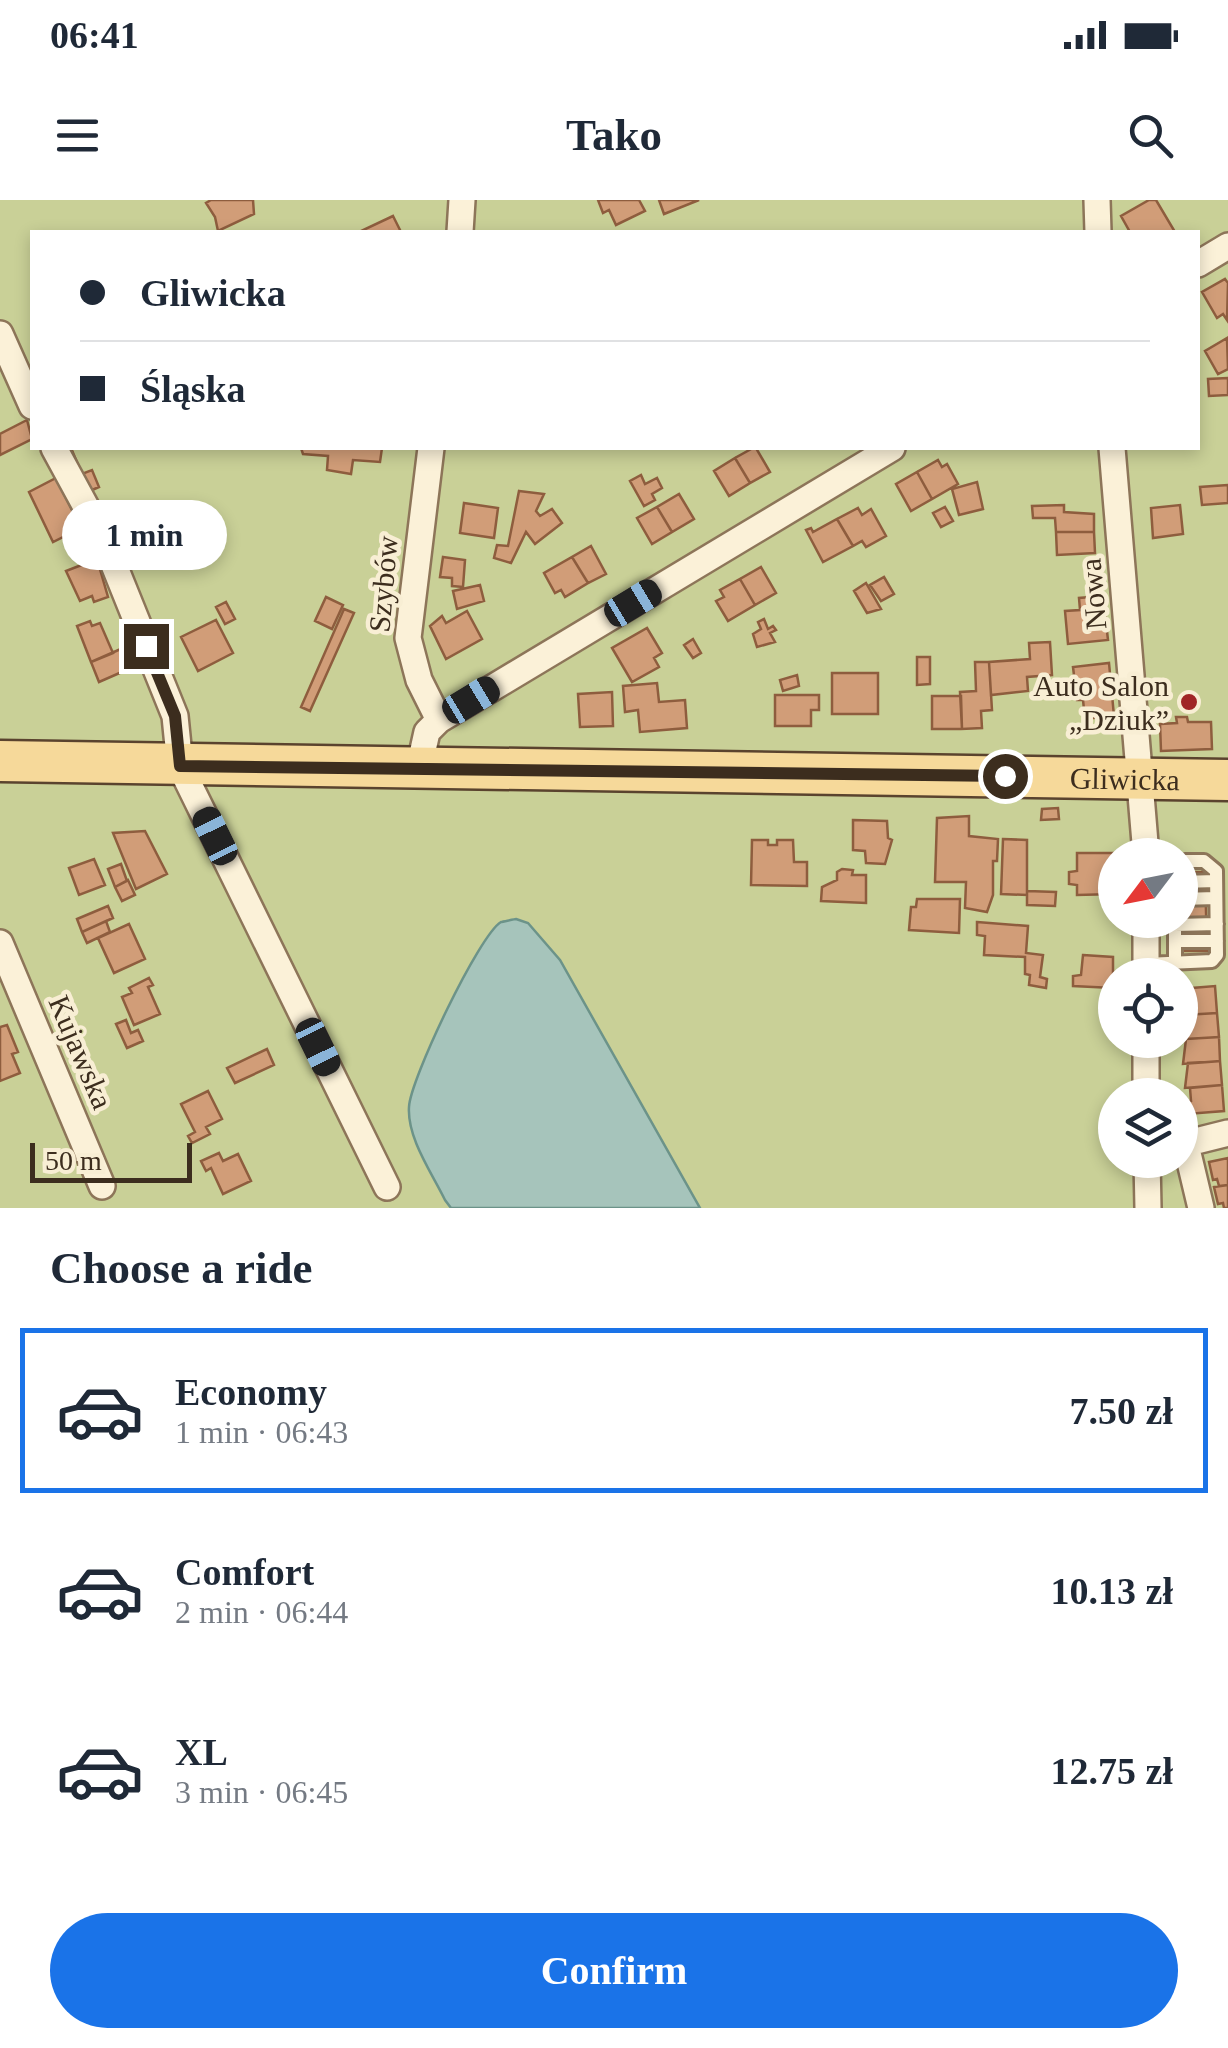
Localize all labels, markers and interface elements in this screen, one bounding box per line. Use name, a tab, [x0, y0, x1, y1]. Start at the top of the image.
text: 06:41	[50, 14, 139, 56]
icon: menu	[50, 108, 105, 163]
icon: search	[1123, 108, 1178, 163]
text: Tako	[566, 110, 662, 160]
text: Gliwicka	[140, 272, 286, 314]
text: Śląska	[140, 368, 246, 410]
callout: 1 min	[64, 501, 228, 571]
text: 1 min	[106, 517, 183, 553]
street label: Szybów	[362, 534, 404, 634]
street label: Nowa	[1073, 557, 1113, 631]
car	[600, 575, 666, 631]
route end	[124, 624, 169, 669]
place label: Auto Salon „Dziuk”	[1033, 669, 1169, 736]
car	[438, 672, 504, 728]
marker: Auto Salon „Dziuk”	[1178, 691, 1200, 713]
route start	[983, 754, 1028, 799]
street label: Gliwicka	[1070, 761, 1180, 796]
car	[188, 802, 242, 870]
north arrow	[1098, 838, 1198, 938]
map controls	[1098, 838, 1198, 1178]
button: locate	[1098, 958, 1198, 1058]
street label: Kujawska	[42, 990, 120, 1114]
car	[291, 1013, 345, 1081]
button: layers	[1098, 1078, 1198, 1178]
scale bar	[30, 1138, 192, 1183]
text: 50 m	[45, 1145, 102, 1176]
text: Choose a ride	[50, 1243, 313, 1293]
icon: car	[55, 1366, 145, 1456]
text: Economy	[175, 1371, 327, 1413]
text: 7.50 zł	[1070, 1390, 1173, 1432]
text: 1 min · 06:43	[175, 1414, 348, 1450]
icon: car	[55, 1546, 145, 1636]
text: Comfort	[175, 1551, 314, 1593]
text: 10.13 zł	[1051, 1570, 1173, 1612]
text: 2 min · 06:44	[175, 1594, 348, 1630]
icon: car	[55, 1726, 145, 1816]
text: XL	[175, 1731, 228, 1773]
text: 12.75 zł	[1051, 1750, 1173, 1792]
text: 3 min · 06:45	[175, 1774, 348, 1810]
button: Confirm	[50, 1913, 1178, 2028]

